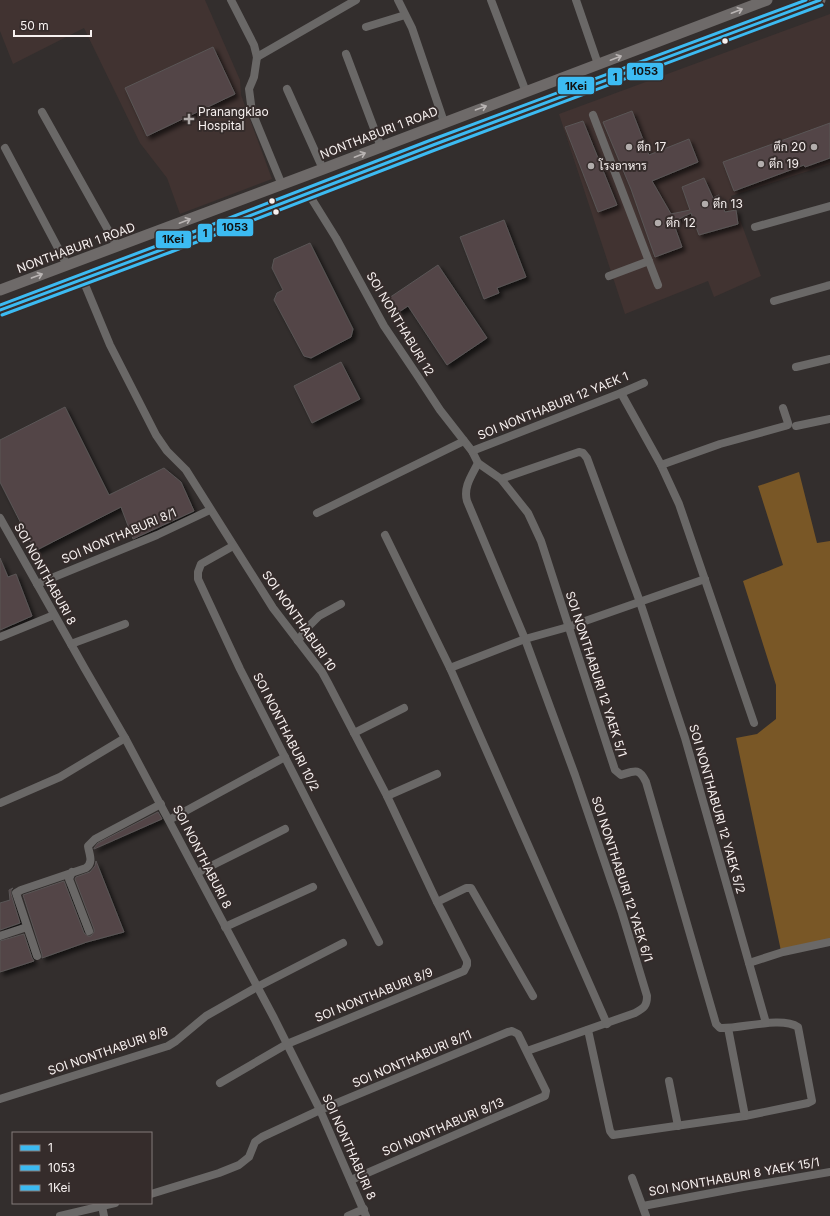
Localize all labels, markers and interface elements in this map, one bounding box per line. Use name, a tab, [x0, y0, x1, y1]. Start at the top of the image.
one-way arrow	[731, 7, 743, 15]
scale bar	[14, 12, 91, 38]
text: 50 m	[20, 18, 49, 33]
unlabelled marker	[720, 36, 730, 46]
one-way arrow	[609, 53, 621, 61]
line badge: 1053	[626, 62, 664, 81]
text: 1053	[632, 64, 658, 78]
line badge: 1	[607, 67, 623, 86]
text: 1	[613, 70, 618, 84]
line badge: 1Kei	[557, 76, 595, 95]
text: 1Kei	[565, 79, 587, 93]
street label: NONTHABURI 1 ROAD	[318, 103, 440, 162]
place label: Pranangklao Hospital	[198, 104, 269, 133]
one-way arrow	[475, 104, 487, 112]
marker: Pranangklao Hospital	[183, 113, 195, 125]
place label: ตึก 17	[637, 139, 666, 154]
place label: ตึก 20	[774, 139, 806, 154]
marker: ตึก 17	[624, 142, 634, 152]
marker: ตึก 20	[809, 142, 819, 152]
one-way arrow	[353, 150, 365, 158]
place label: ตึก 19	[769, 156, 799, 171]
place label: โรงอาหาร	[598, 158, 647, 173]
marker: ตึก 19	[756, 159, 766, 169]
marker: โรงอาหาร	[586, 161, 596, 171]
unlabelled marker	[267, 196, 277, 206]
place label: ตึก 13	[713, 196, 743, 211]
marker: ตึก 13	[700, 199, 710, 209]
unlabelled marker	[271, 207, 281, 217]
place label: ตึก 12	[666, 215, 696, 230]
one-way arrow	[178, 217, 191, 224]
line badge: 1053	[216, 218, 254, 237]
marker: ตึก 12	[653, 218, 663, 228]
street label: NONTHABURI 1 ROAD	[15, 219, 137, 276]
text: 1053	[222, 220, 248, 234]
line badge: 1	[197, 223, 213, 243]
text: 1	[203, 226, 208, 240]
line badge: 1Kei	[155, 230, 192, 249]
text: 1Kei	[162, 232, 184, 246]
street label: SOI NONTHABURI 12	[363, 269, 437, 379]
one-way arrow	[30, 272, 42, 280]
street label: SOI NONTHABURI 12 YAEK 1	[475, 368, 630, 443]
street label: SOI NONTHABURI 8/1	[59, 505, 179, 567]
street label: SOI NONTHABURI 8	[11, 520, 80, 627]
street label: SOI NONTHABURI 10	[259, 568, 340, 674]
street label: SOI NONTHABURI 12 YAEK 5/1	[563, 589, 630, 758]
street label: SOI NONTHABURI 10/2	[250, 670, 323, 793]
street label: SOI NONTHABURI 12 YAEK 5/2	[686, 722, 749, 895]
street label: SOI NONTHABURI 12 YAEK 6/1	[589, 794, 656, 964]
street label: SOI NONTHABURI 8	[170, 802, 235, 911]
street label: SOI NONTHABURI 8/9	[313, 964, 435, 1025]
street label: SOI NONTHABURI 8/8	[46, 1023, 170, 1078]
street label: SOI NONTHABURI 8/11	[350, 1027, 474, 1091]
street label: SOI NONTHABURI 8	[319, 1092, 380, 1202]
street label: SOI NONTHABURI 8/13	[380, 1094, 506, 1159]
legend	[12, 1132, 152, 1204]
text: 1	[48, 1140, 53, 1155]
street label: SOI NONTHABURI 8 YAEK 15/1	[647, 1154, 820, 1199]
text: 1053	[48, 1160, 75, 1175]
text: 1Kei	[48, 1180, 70, 1195]

